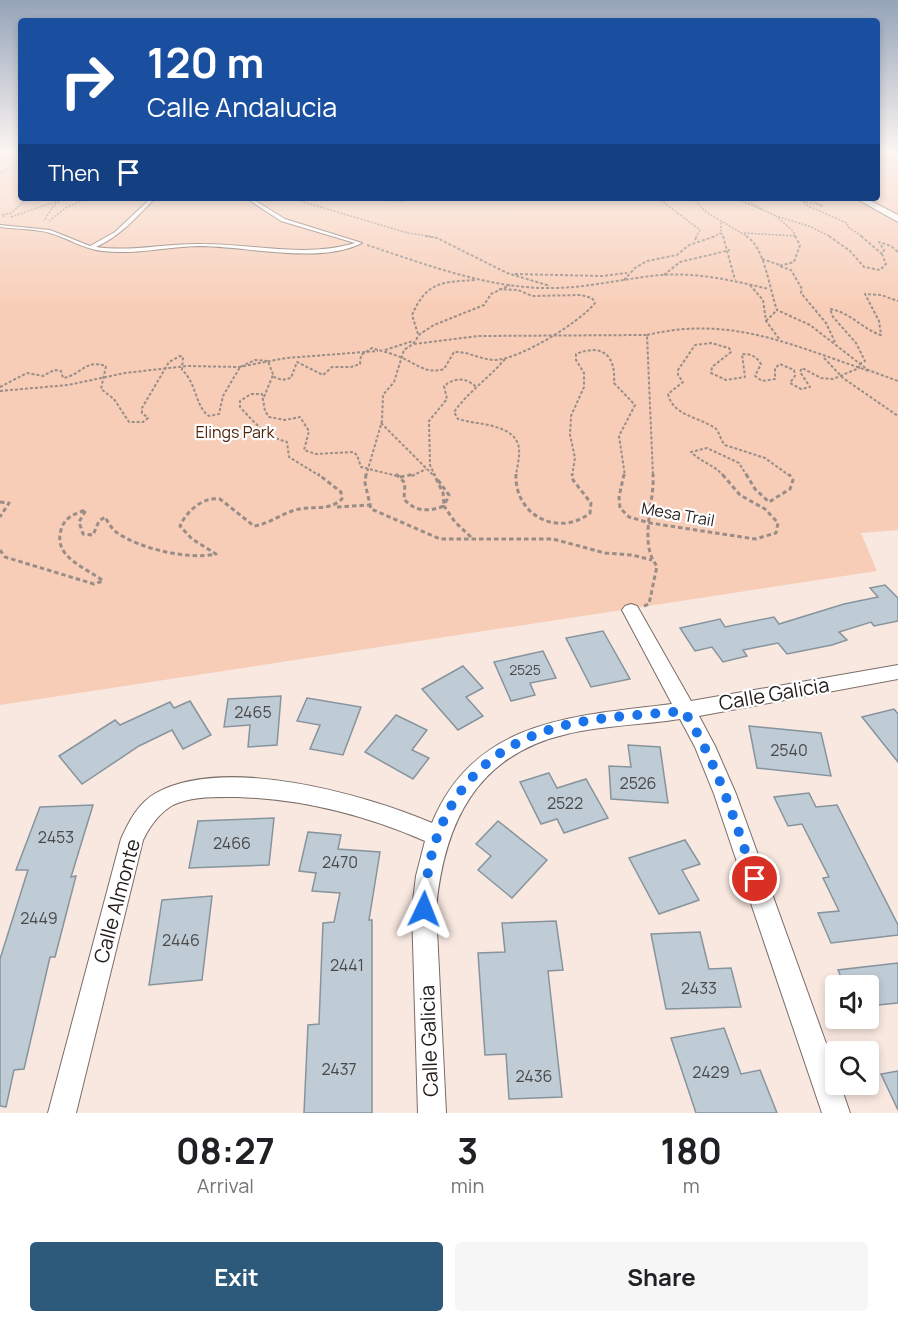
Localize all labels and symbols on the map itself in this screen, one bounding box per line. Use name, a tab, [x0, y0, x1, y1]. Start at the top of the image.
park label: Elings Park	[195, 421, 276, 443]
street label: Mesa Trail	[640, 497, 716, 531]
house number: 2525	[509, 660, 541, 679]
street label: Calle Galicia	[717, 671, 831, 716]
house number: 2465	[234, 701, 272, 723]
house number: 2540	[770, 739, 808, 761]
house number: 2526	[620, 772, 656, 794]
house number: 2522	[547, 792, 583, 814]
house number: 2453	[38, 826, 74, 848]
house number: 2466	[213, 832, 251, 854]
street label: Calle Almonte	[87, 836, 146, 966]
house number: 2470	[322, 851, 358, 873]
pin	[729, 853, 780, 904]
position arrow	[392, 877, 456, 941]
house number: 2449	[20, 907, 58, 929]
house number: 2446	[162, 929, 200, 951]
house number: 2441	[330, 954, 364, 976]
house number: 2433	[681, 977, 717, 999]
street label: Calle Galicia	[413, 985, 444, 1097]
house number: 2437	[321, 1058, 357, 1080]
house number: 2429	[692, 1061, 730, 1083]
house number: 2436	[515, 1065, 553, 1087]

